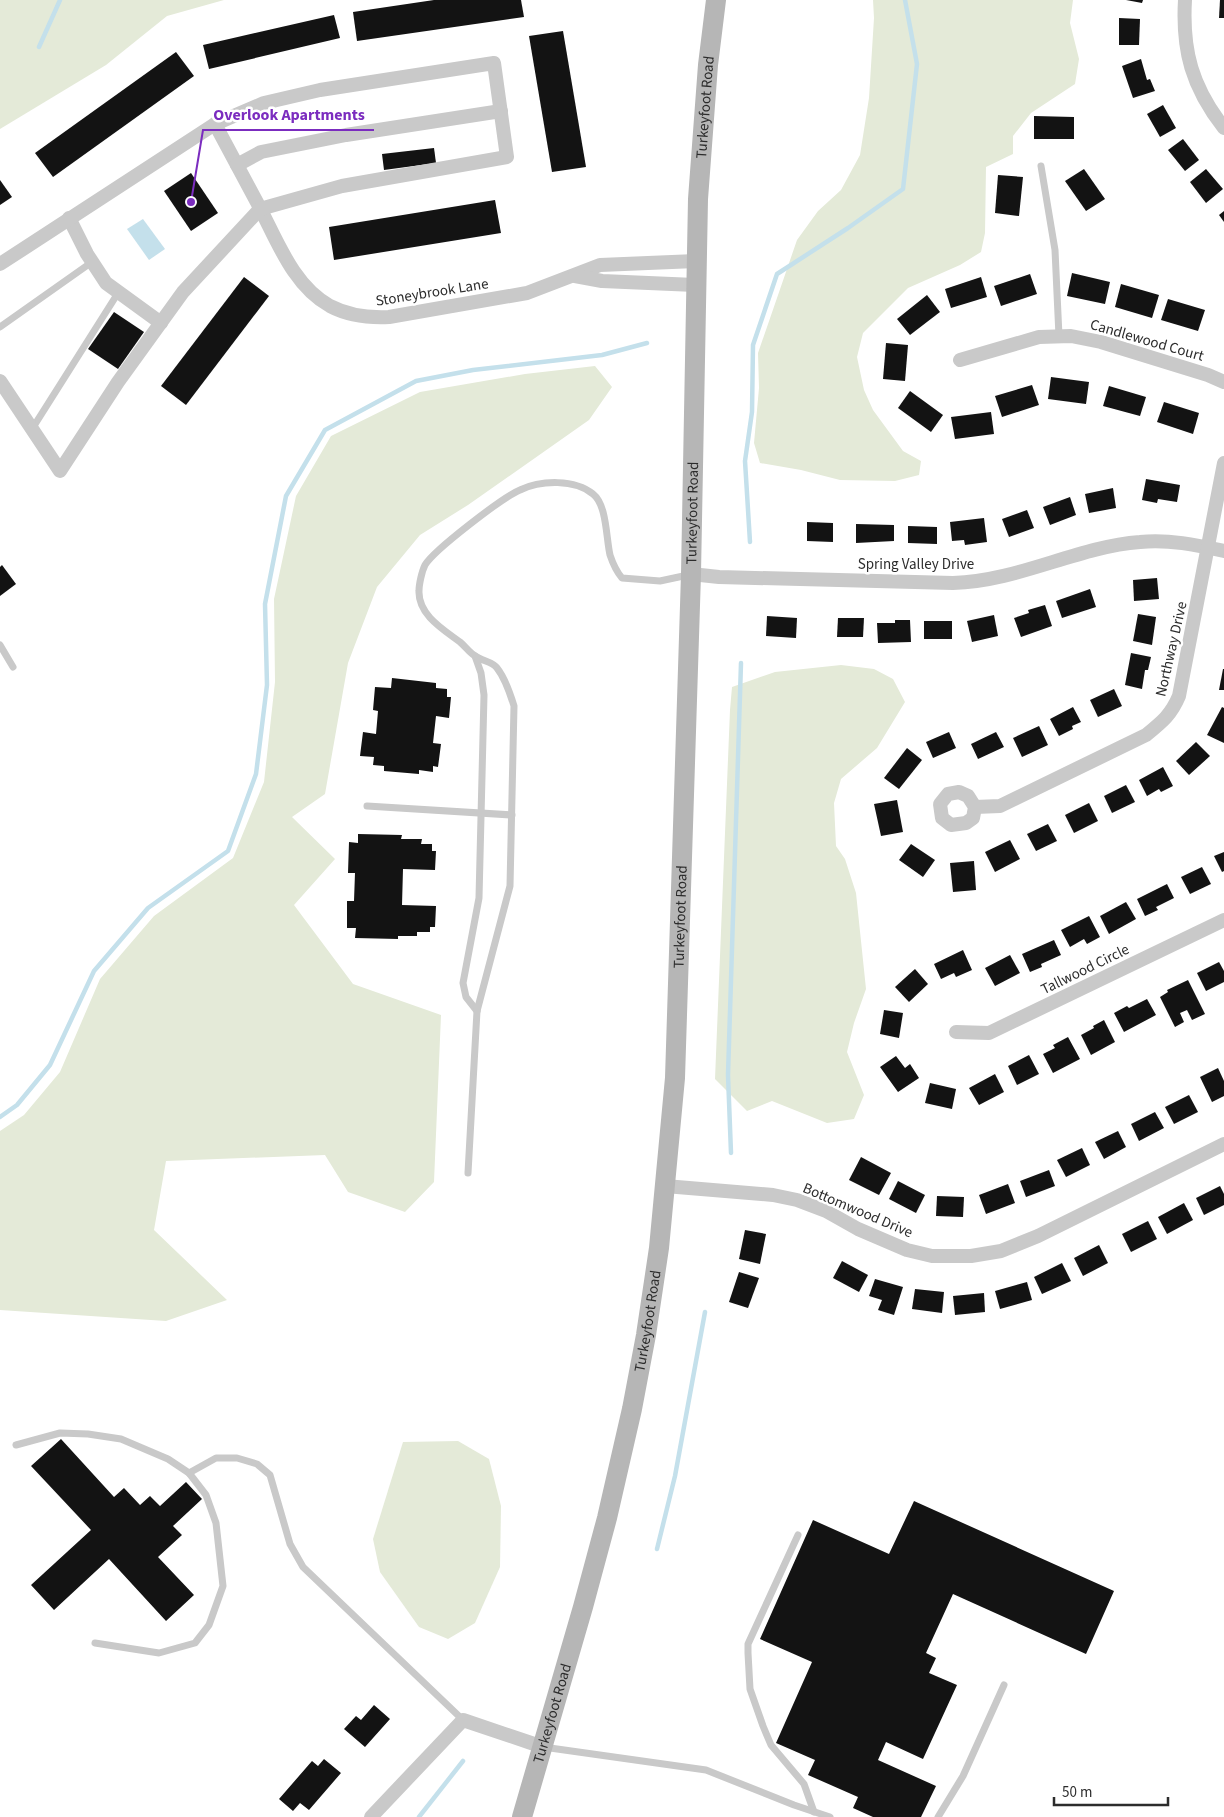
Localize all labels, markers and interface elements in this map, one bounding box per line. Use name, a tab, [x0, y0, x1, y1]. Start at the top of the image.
street label: Turkeyfoot Road	[691, 55, 720, 159]
callout: Overlook Apartments	[203, 99, 374, 130]
text: Overlook Apartments	[213, 104, 365, 126]
street label: Stoneybrook Lane	[374, 273, 490, 312]
street label: Candlewood Court	[1088, 314, 1206, 367]
street label: Turkeyfoot Road	[681, 461, 704, 565]
street label: Spring Valley Drive	[858, 554, 974, 575]
street label: Northway Drive	[1150, 600, 1193, 699]
street label: Turkeyfoot Road	[668, 865, 693, 969]
street label: Tallwood Circle	[1038, 939, 1133, 1000]
street label: Bottomwood Drive	[800, 1178, 916, 1243]
street label: Turkeyfoot Road	[629, 1269, 667, 1374]
street label: Turkeyfoot Road	[528, 1661, 577, 1766]
scale bar	[1054, 1774, 1168, 1806]
text: 50 m	[1062, 1782, 1092, 1803]

